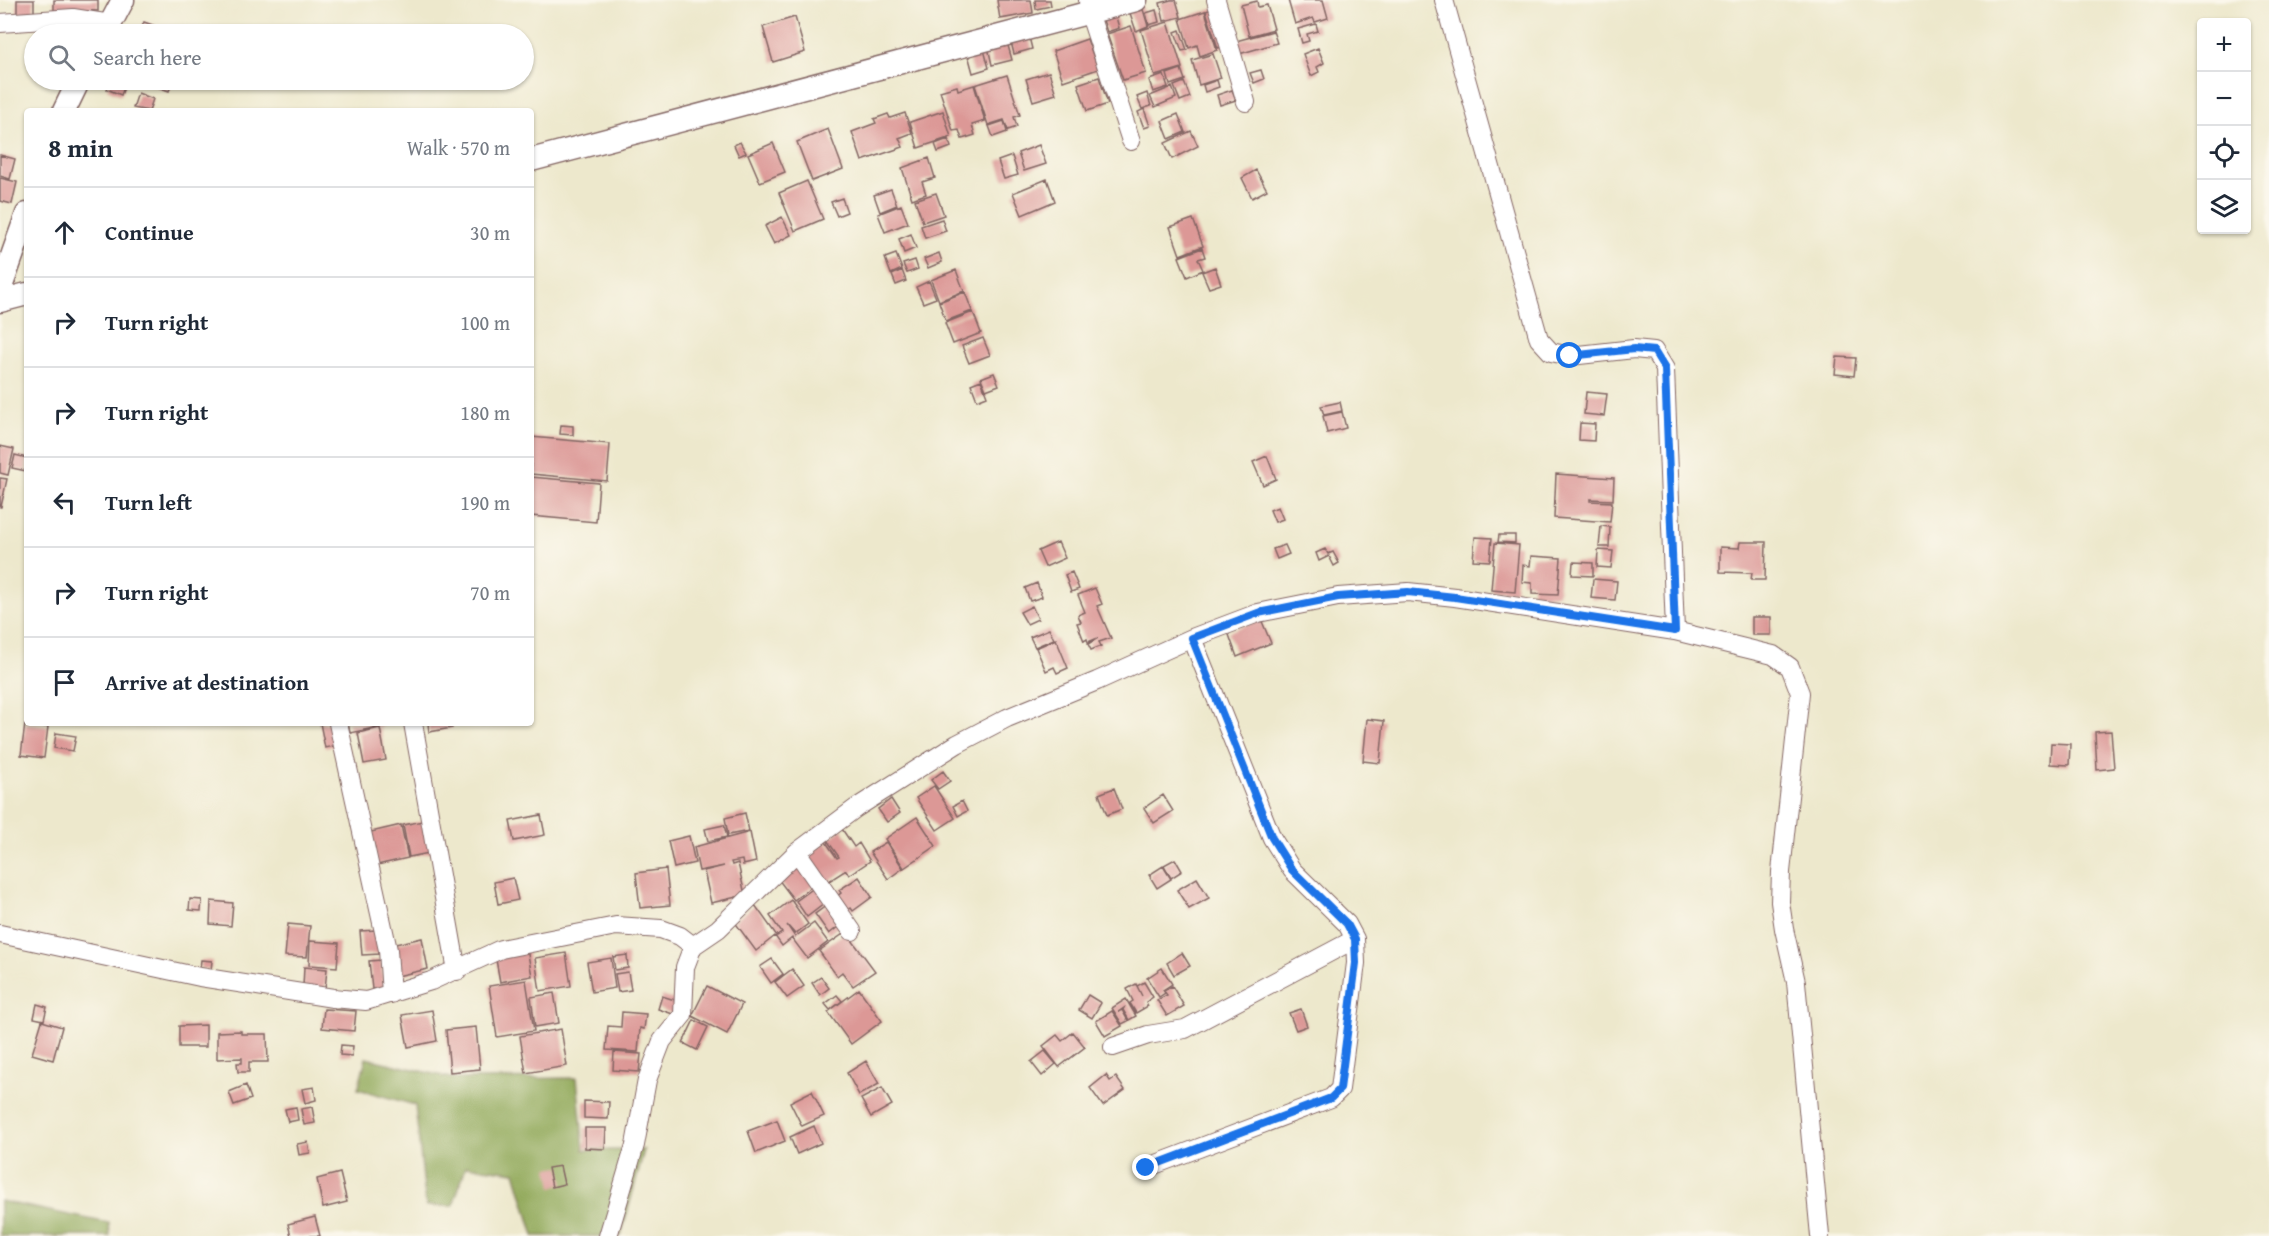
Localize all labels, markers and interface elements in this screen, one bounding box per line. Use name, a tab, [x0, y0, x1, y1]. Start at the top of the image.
map controls	[2197, 18, 2251, 234]
button: +	[2197, 18, 2251, 72]
search box	[24, 24, 534, 90]
icon: search	[45, 41, 78, 74]
text: Search here	[93, 41, 202, 73]
button: −	[2197, 72, 2251, 126]
button: locate	[2197, 126, 2251, 180]
text: 8 min	[48, 128, 113, 167]
text: Walk · 570 m	[407, 133, 510, 162]
button: layers	[2197, 180, 2251, 234]
icon: ahead	[48, 216, 81, 249]
text: Continue	[105, 216, 194, 248]
text: 30 m	[470, 218, 510, 247]
icon: right	[48, 306, 81, 339]
text: Turn right	[105, 306, 208, 338]
text: 100 m	[460, 308, 510, 337]
route start	[1556, 342, 1582, 368]
icon: right	[48, 396, 81, 429]
text: Turn right	[105, 396, 208, 428]
text: 180 m	[460, 398, 510, 427]
icon: left	[48, 486, 81, 519]
text: Turn left	[105, 486, 192, 518]
text: 190 m	[460, 488, 510, 517]
icon: right	[48, 576, 81, 609]
text: Turn right	[105, 576, 208, 608]
text: 70 m	[470, 578, 510, 607]
icon: arrive	[48, 666, 81, 699]
text: Arrive at destination	[105, 666, 309, 698]
route end	[1132, 1154, 1158, 1180]

